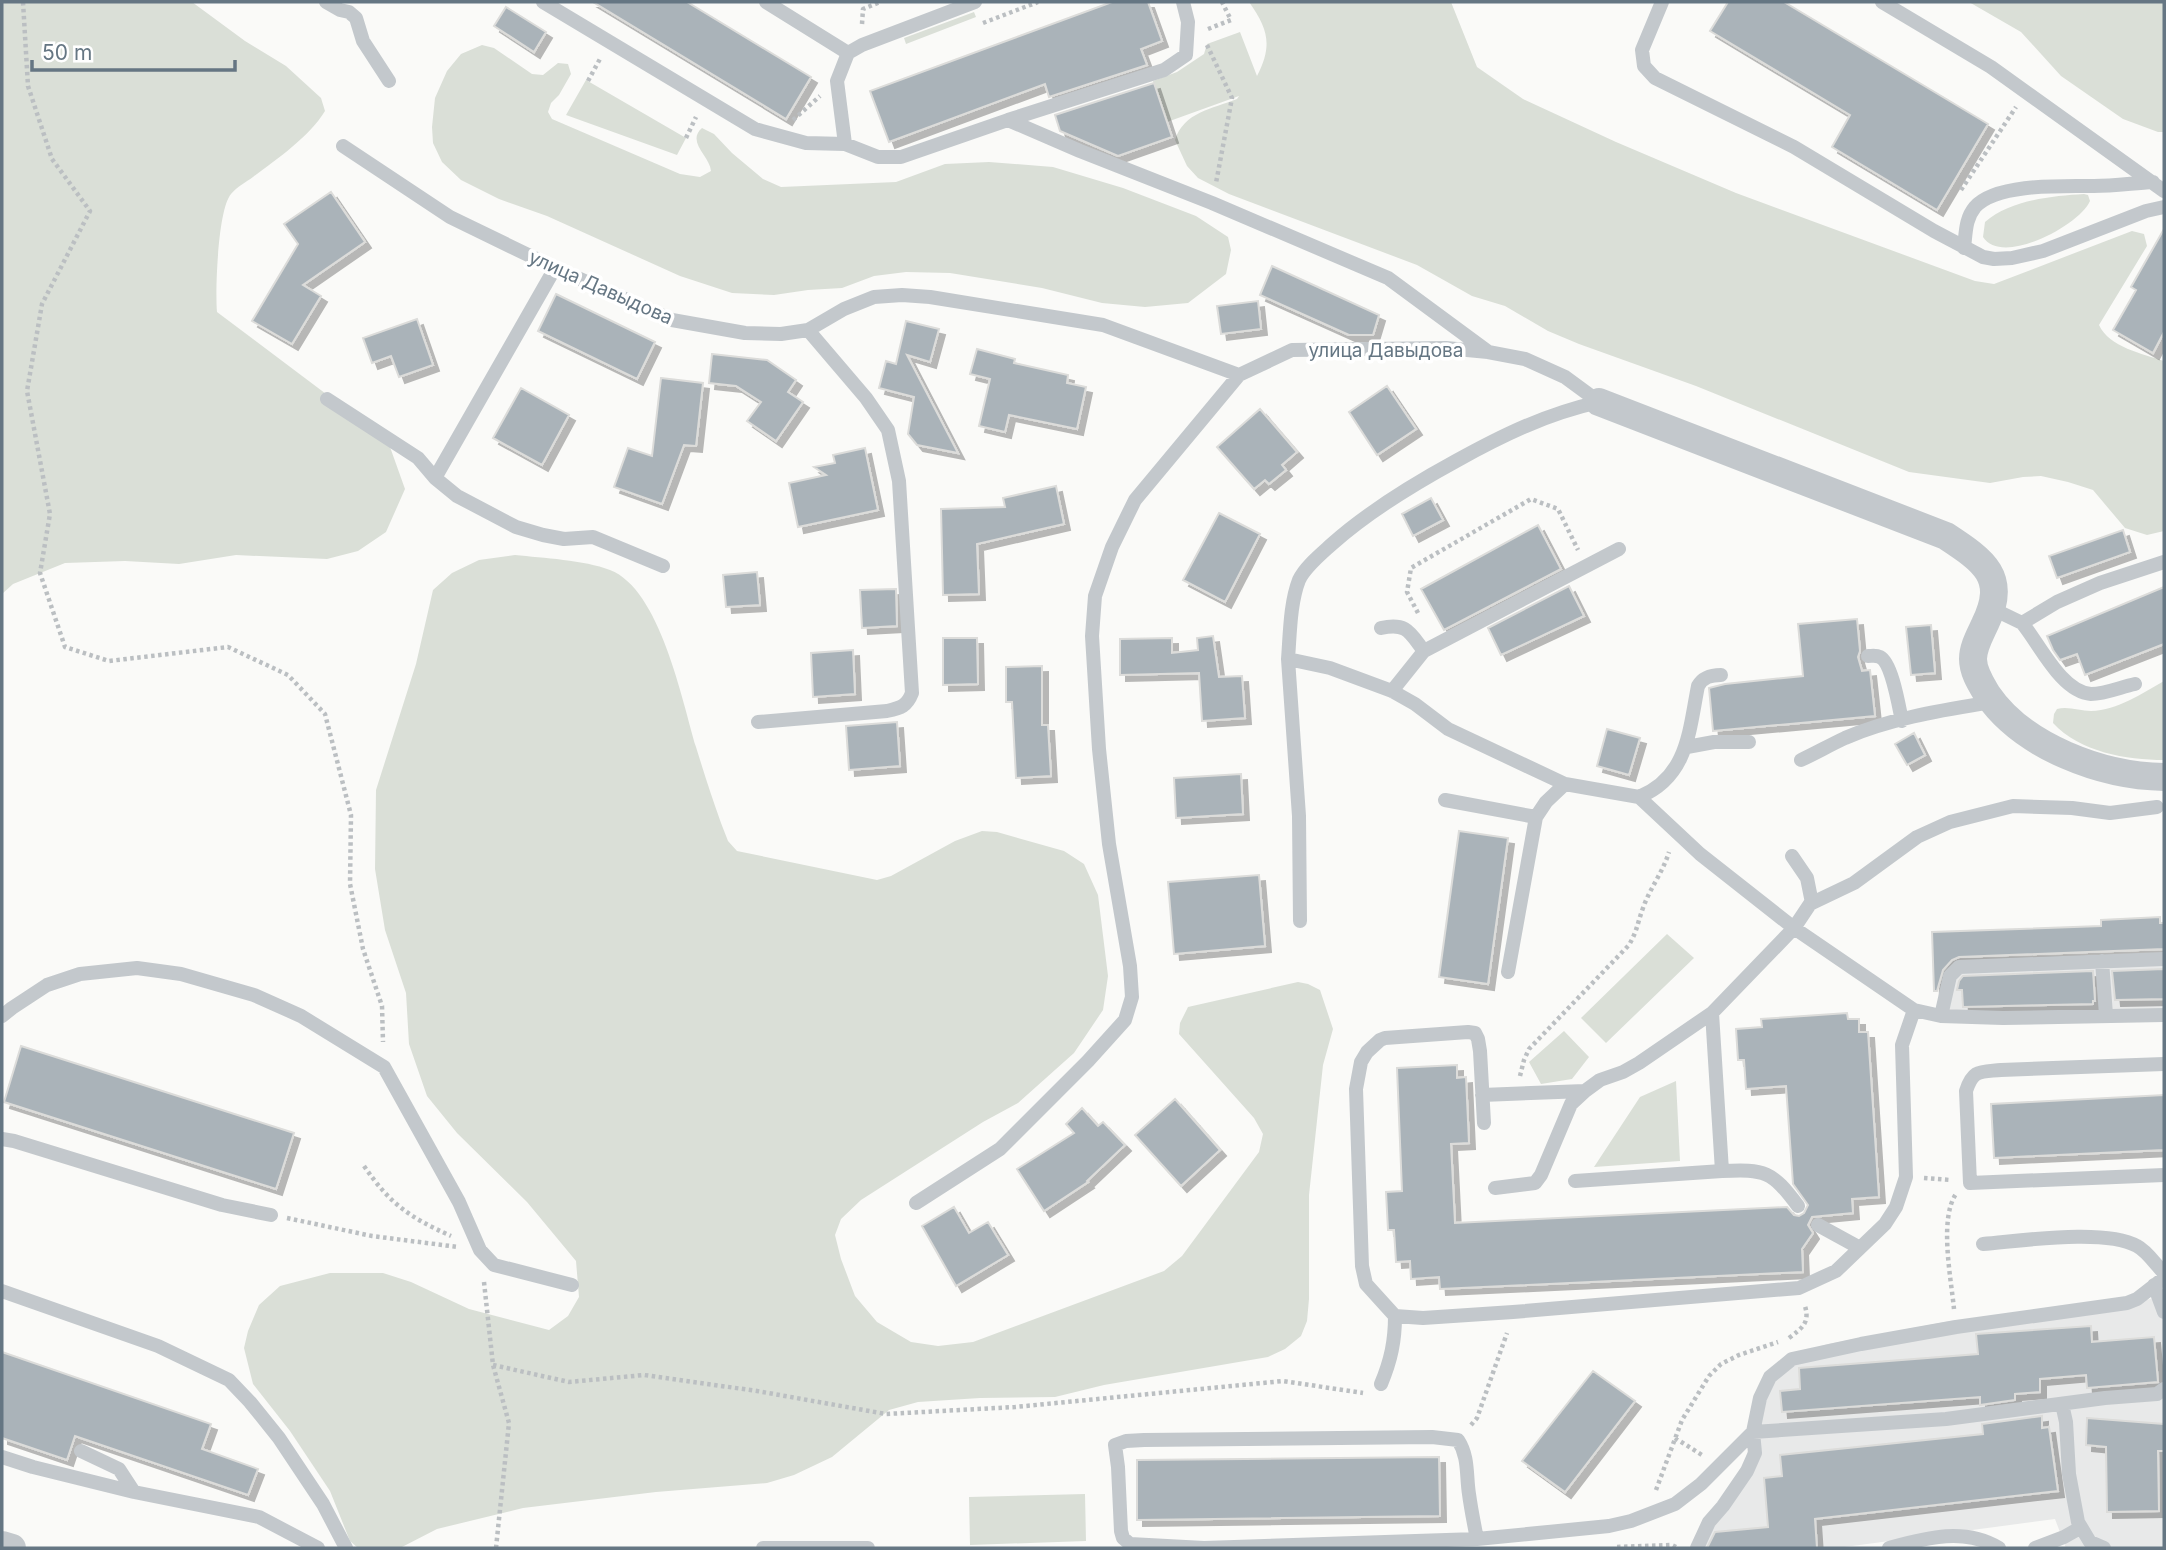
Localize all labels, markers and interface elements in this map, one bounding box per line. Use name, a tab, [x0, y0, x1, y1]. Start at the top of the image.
scale bar	[32, 28, 234, 72]
text: 50 m	[42, 40, 92, 65]
street label: улица Давыдова	[525, 245, 676, 329]
street label: улица Давыдова	[1308, 339, 1464, 362]

